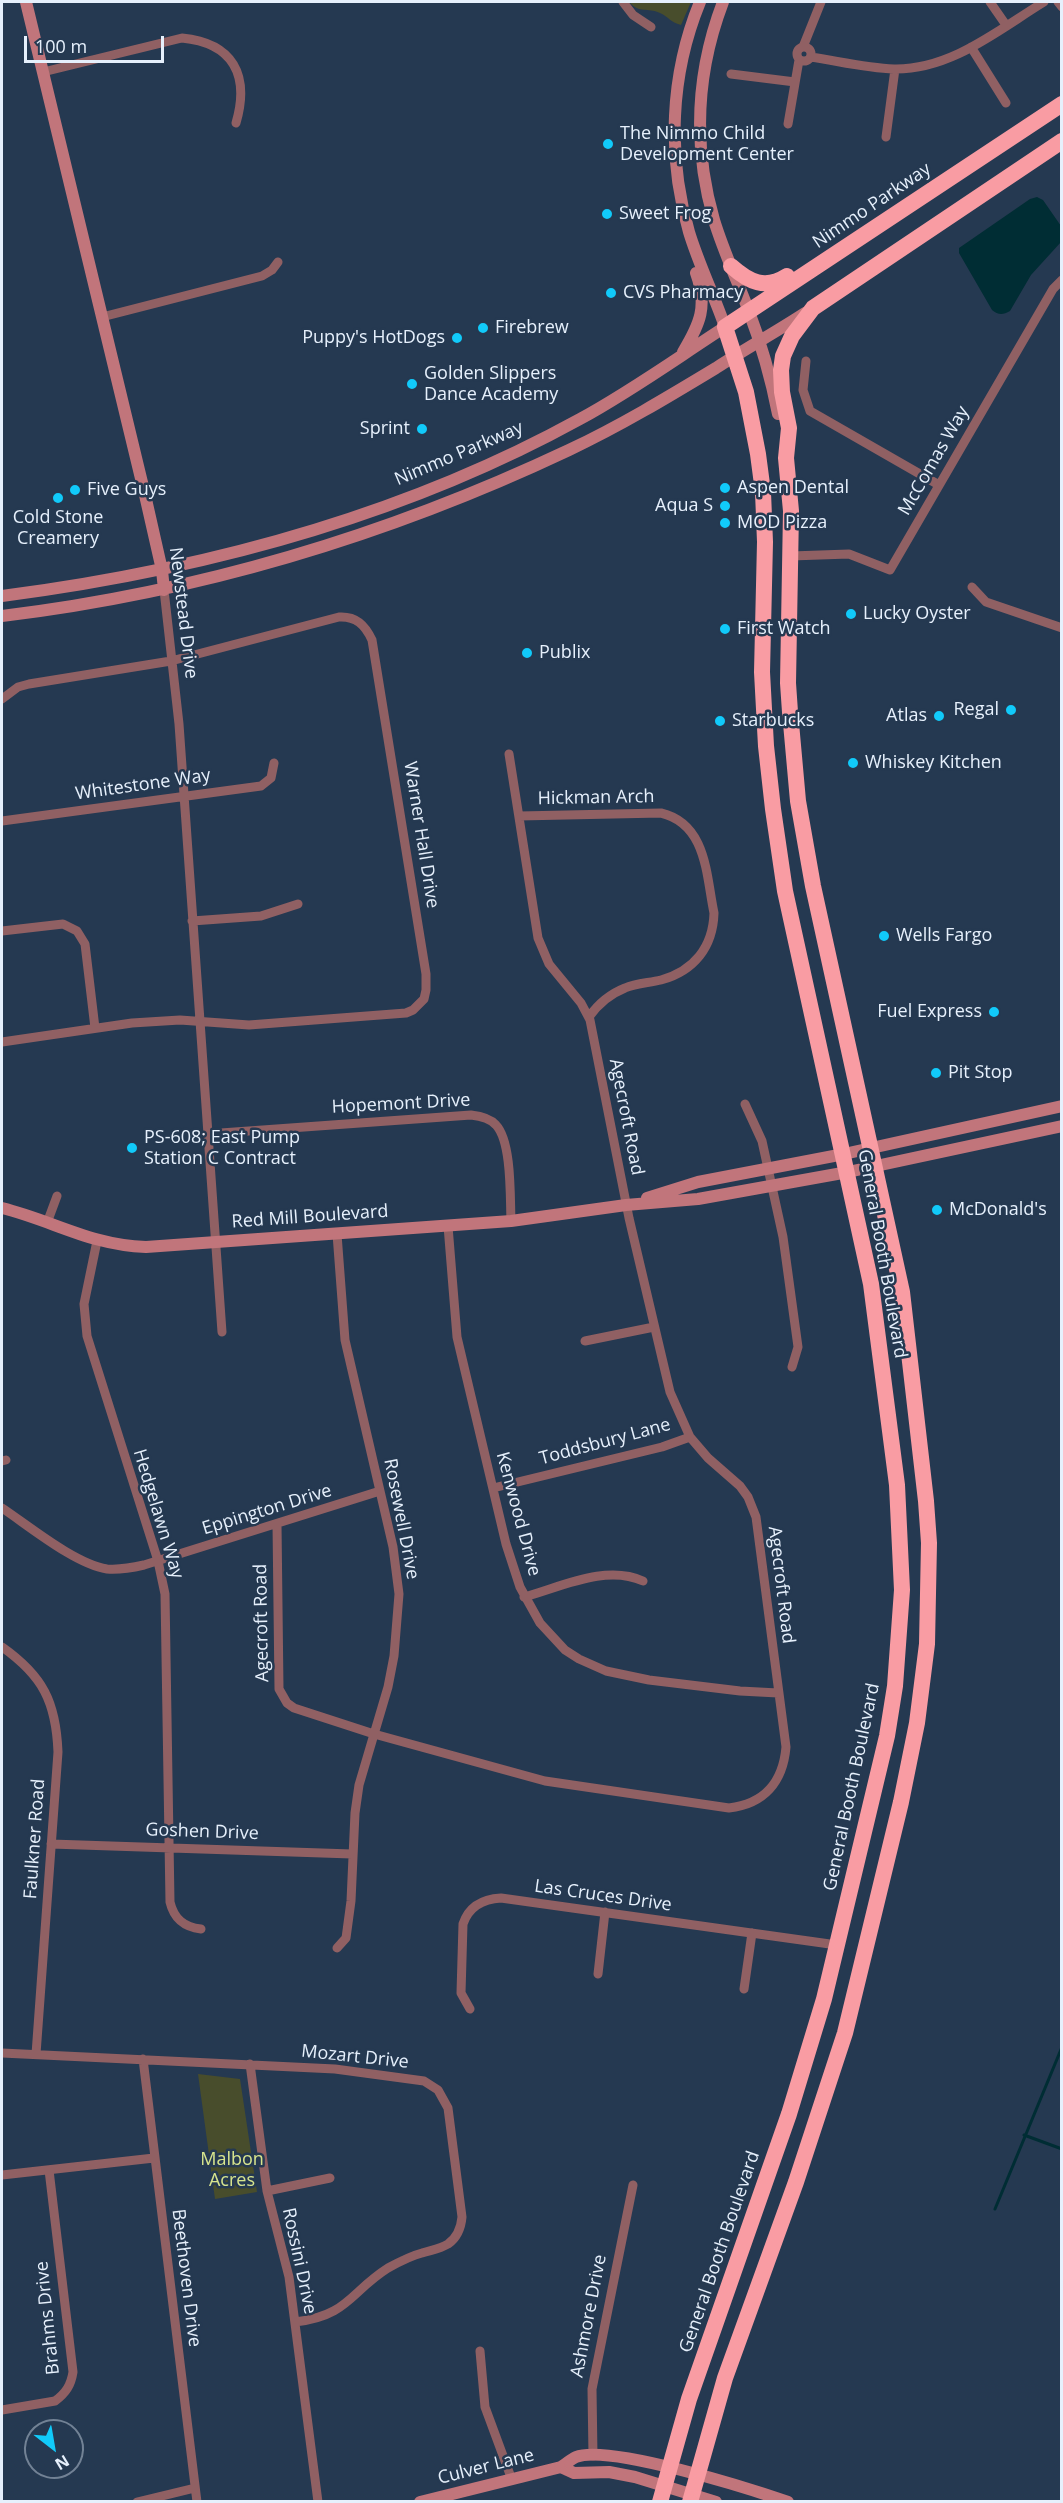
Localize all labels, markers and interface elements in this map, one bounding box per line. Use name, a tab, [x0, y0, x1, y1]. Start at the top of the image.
scale bar	[27, 24, 166, 62]
text: 100 m	[35, 34, 87, 58]
place label: The Nimmo Child Development Center	[620, 123, 794, 166]
marker: The Nimmo Child Development Center	[601, 137, 615, 151]
street label: Nimmo Parkway	[809, 159, 935, 253]
place label: Sweet Frog	[619, 203, 711, 225]
marker: Sweet Frog	[600, 207, 614, 221]
place label: CVS Pharmacy	[623, 282, 743, 304]
marker: CVS Pharmacy	[604, 286, 618, 300]
place label: Firebrew	[495, 317, 569, 339]
marker: Firebrew	[476, 321, 490, 335]
place label: Puppy's HotDogs	[302, 327, 445, 349]
marker: Puppy's HotDogs	[450, 331, 464, 345]
place label: Golden Slippers Dance Academy	[424, 363, 558, 406]
marker: Golden Slippers Dance Academy	[405, 377, 419, 391]
street label: McComas Way	[894, 403, 974, 519]
street label: Nimmo Parkway	[391, 417, 527, 491]
place label: Sprint	[360, 418, 410, 440]
marker: Sprint	[415, 422, 429, 436]
place label: Aspen Dental	[737, 477, 849, 499]
place label: Five Guys	[87, 479, 166, 501]
marker: Aspen Dental	[718, 481, 732, 495]
marker: Five Guys	[68, 483, 82, 497]
marker: Cold Stone Creamery	[51, 491, 65, 505]
place label: Aqua S	[655, 495, 713, 517]
marker: Aqua S	[718, 499, 732, 513]
place label: Cold Stone Creamery	[13, 507, 103, 550]
place label: MOD Pizza	[737, 512, 827, 534]
marker: MOD Pizza	[718, 516, 732, 530]
street label: Newstead Drive	[164, 546, 202, 680]
place label: Lucky Oyster	[863, 603, 971, 625]
marker: Lucky Oyster	[844, 607, 858, 621]
place label: First Watch	[737, 618, 831, 640]
marker: First Watch	[718, 622, 732, 636]
place label: Publix	[539, 642, 590, 664]
marker: Publix	[520, 646, 534, 660]
place label: Regal	[953, 699, 999, 721]
marker: Regal	[1004, 703, 1018, 717]
place label: Atlas	[886, 705, 927, 727]
marker: Atlas	[932, 709, 946, 723]
place label: Starbucks	[732, 710, 814, 732]
marker: Starbucks	[713, 714, 727, 728]
place label: Whiskey Kitchen	[865, 752, 1002, 774]
marker: Whiskey Kitchen	[846, 756, 860, 770]
street label: Warner Hall Drive	[399, 760, 443, 910]
street label: Whitestone Way	[74, 765, 212, 805]
street label: Hickman Arch	[537, 786, 655, 810]
place label: Wells Fargo	[896, 925, 992, 947]
marker: Wells Fargo	[877, 929, 891, 943]
place label: Fuel Express	[877, 1001, 982, 1023]
marker: Fuel Express	[987, 1005, 1001, 1019]
street label: Agecroft Road	[604, 1057, 648, 1177]
place label: Pit Stop	[948, 1062, 1013, 1084]
marker: Pit Stop	[929, 1066, 943, 1080]
street label: Hopemont Drive	[331, 1090, 471, 1118]
place label: PS-608; East Pump Station C Contract	[144, 1127, 300, 1170]
marker: PS-608; East Pump Station C Contract	[125, 1141, 139, 1155]
street label: General Booth Boulevard	[853, 1148, 911, 1360]
place label: McDonald's	[949, 1199, 1047, 1221]
street label: Red Mill Boulevard	[231, 1201, 389, 1233]
marker: McDonald's	[930, 1203, 944, 1217]
street label: Toddsbury Lane	[537, 1414, 673, 1470]
street label: Hedgelawn Way	[128, 1447, 188, 1581]
street label: Kenwood Drive	[491, 1450, 545, 1578]
street label: Rosewell Drive	[379, 1457, 423, 1581]
street label: Eppington Drive	[200, 1480, 334, 1540]
street label: Agecroft Road	[763, 1525, 799, 1645]
street label: Agecroft Road	[250, 1564, 274, 1682]
street label: General Booth Boulevard	[819, 1681, 885, 1893]
street label: Faulkner Road	[20, 1778, 50, 1900]
street label: Goshen Drive	[145, 1819, 259, 1845]
street label: Las Cruces Drive	[533, 1876, 673, 1916]
street label: Mozart Drive	[300, 2041, 410, 2073]
street label: General Booth Boulevard	[675, 2148, 765, 2356]
park label: Malbon Acres	[200, 2149, 264, 2192]
street label: Rossini Drive	[277, 2206, 321, 2316]
street label: Beethoven Drive	[167, 2208, 205, 2348]
street label: Ashmore Drive	[567, 2253, 611, 2379]
street label: Brahms Drive	[31, 2260, 65, 2376]
north arrow	[24, 2419, 84, 2479]
street label: Culver Lane	[436, 2445, 536, 2489]
text: N	[51, 2450, 73, 2475]

